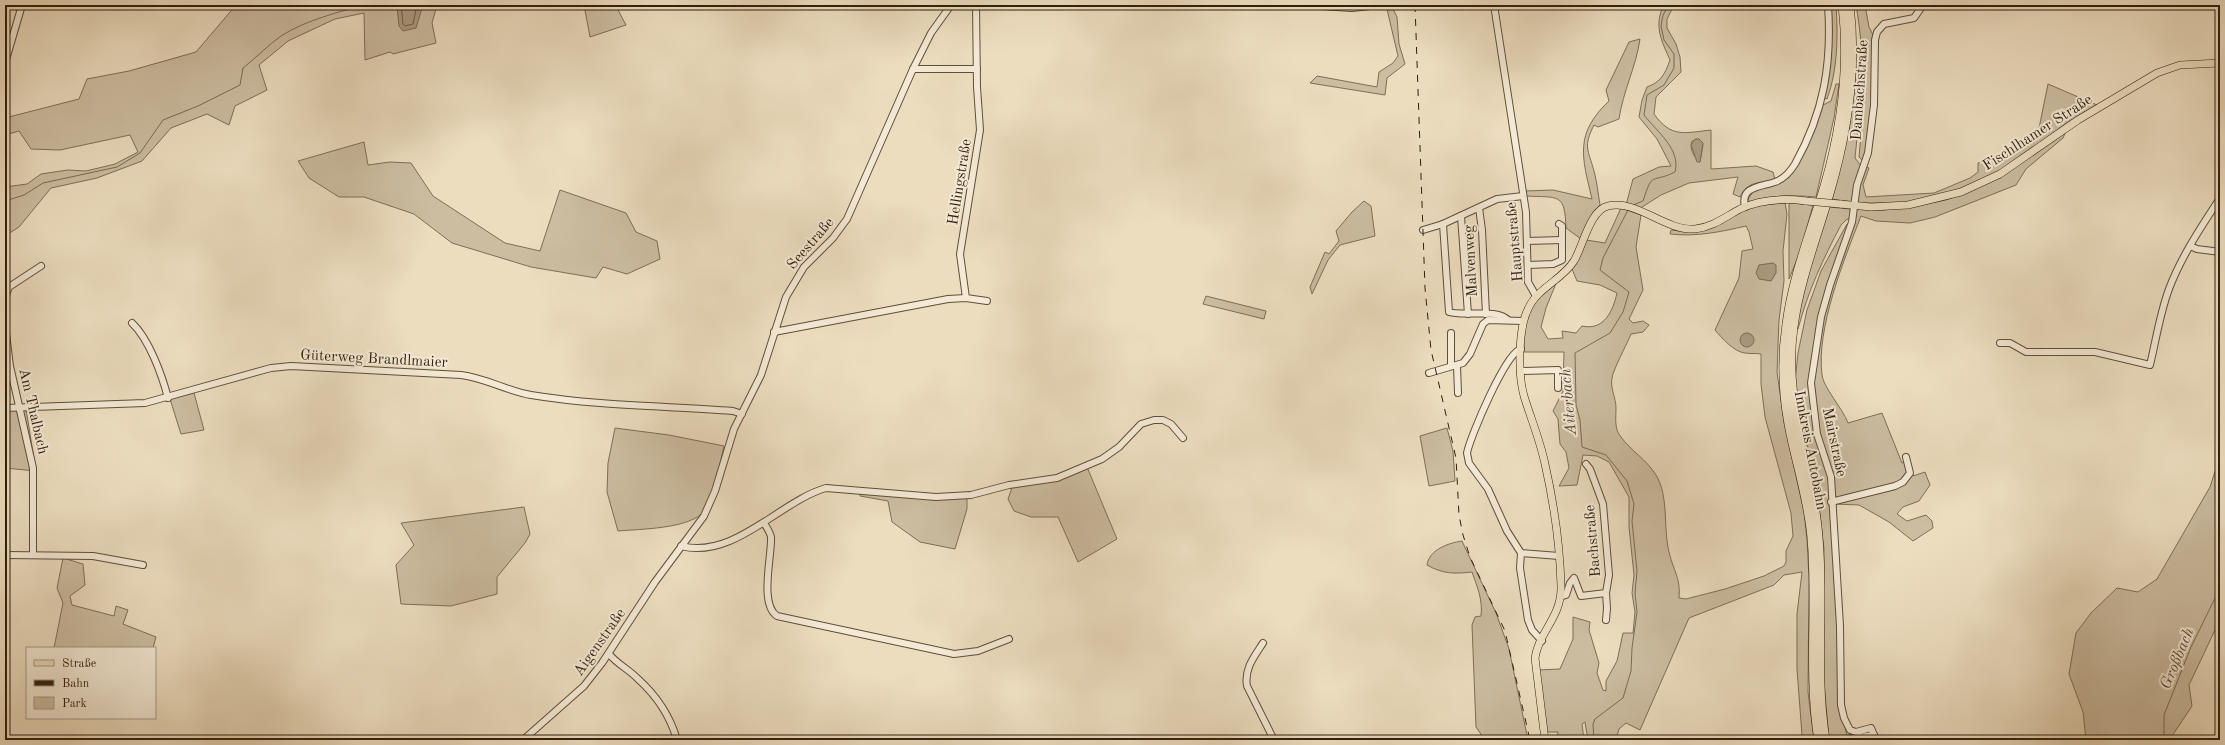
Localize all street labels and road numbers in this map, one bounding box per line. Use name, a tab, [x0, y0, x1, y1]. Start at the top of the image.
street label: Dambachstraße	[1849, 39, 1872, 141]
street label: Fischlhamer Straße	[1980, 92, 2095, 174]
street label: Hellingstraße	[946, 138, 975, 226]
street label: Hauptstraße	[1505, 201, 1526, 283]
street label: Seestraße	[785, 215, 838, 273]
street label: Malvenweg	[1462, 224, 1481, 297]
street label: Güterweg Brandlmaier	[300, 348, 448, 371]
street label: Am Thalbach	[15, 367, 50, 456]
street label: Innkreis Autobahn	[1791, 389, 1828, 511]
street label: Mairstraße	[1819, 406, 1848, 478]
street label: Bachstraße	[1583, 504, 1604, 578]
street label: Aigenstraße	[572, 606, 629, 679]

